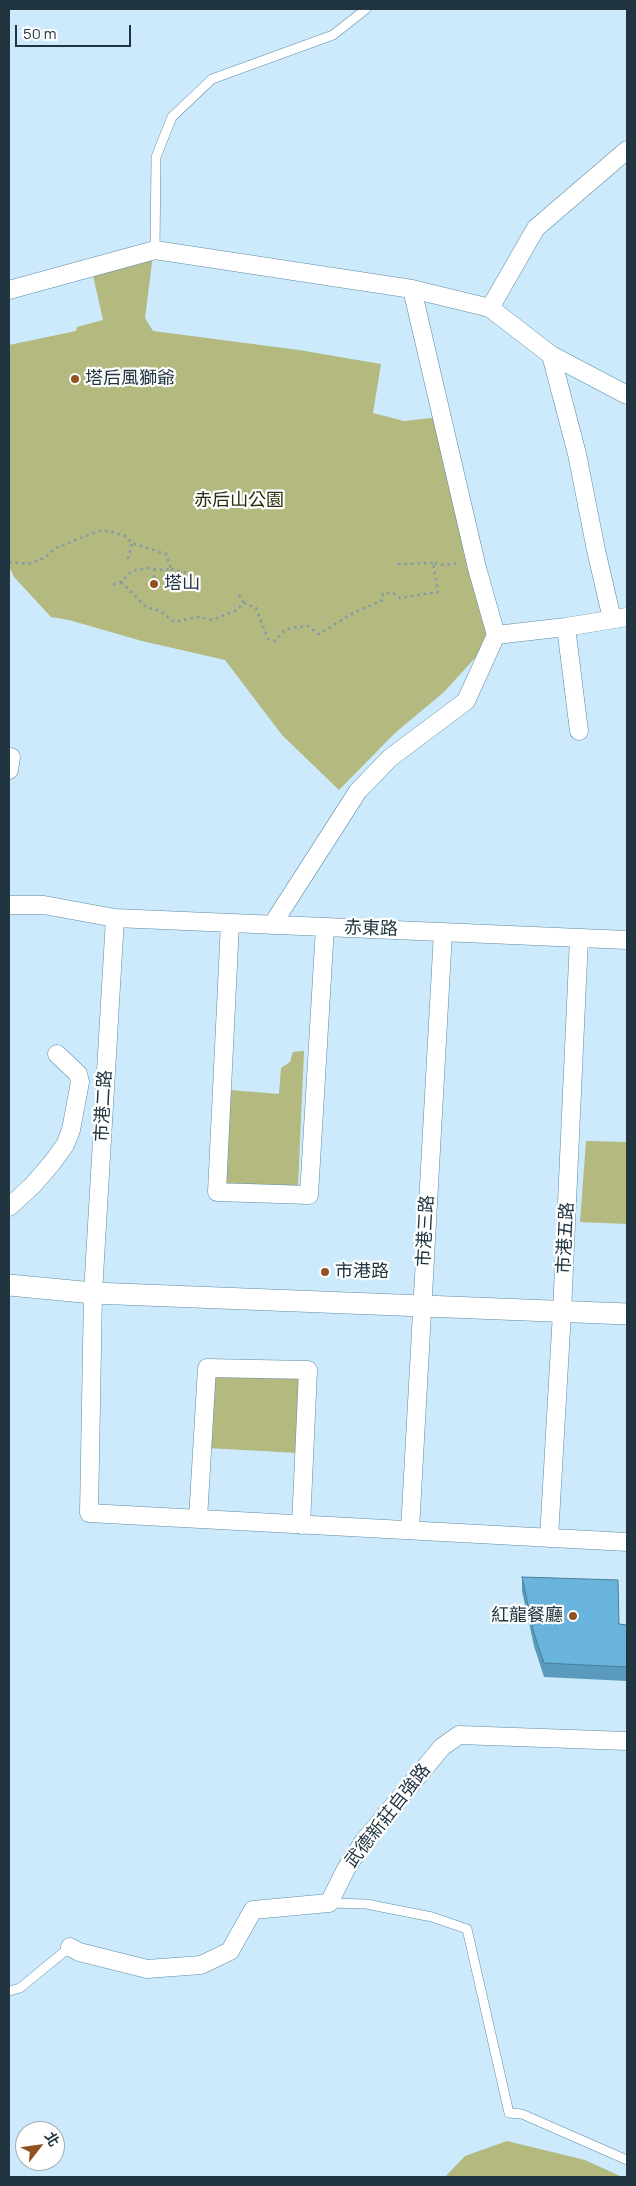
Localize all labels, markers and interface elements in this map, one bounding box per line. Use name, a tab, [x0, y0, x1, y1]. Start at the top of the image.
scale bar	[18, 15, 134, 47]
text: 50 m	[23, 23, 57, 44]
place label: 塔后風獅爺	[85, 368, 175, 390]
marker: 塔后風獅爺	[69, 373, 81, 385]
park label: 赤后山公園	[194, 490, 284, 512]
place label: 塔山	[164, 573, 200, 595]
marker: 塔山	[148, 578, 160, 590]
street label: 赤東路	[344, 917, 398, 941]
street label: 市港二路	[91, 1069, 117, 1143]
street label: 市港三路	[413, 1194, 439, 1268]
street label: 市港五路	[553, 1201, 579, 1275]
place label: 市港路	[335, 1261, 389, 1283]
marker: 市港路	[319, 1266, 331, 1278]
place label: 紅龍餐廳	[491, 1605, 563, 1627]
marker: 紅龍餐廳	[567, 1610, 579, 1622]
street label: 武德新莊自強路	[341, 1760, 435, 1872]
north arrow	[15, 2121, 65, 2171]
text: 北	[41, 2128, 64, 2150]

